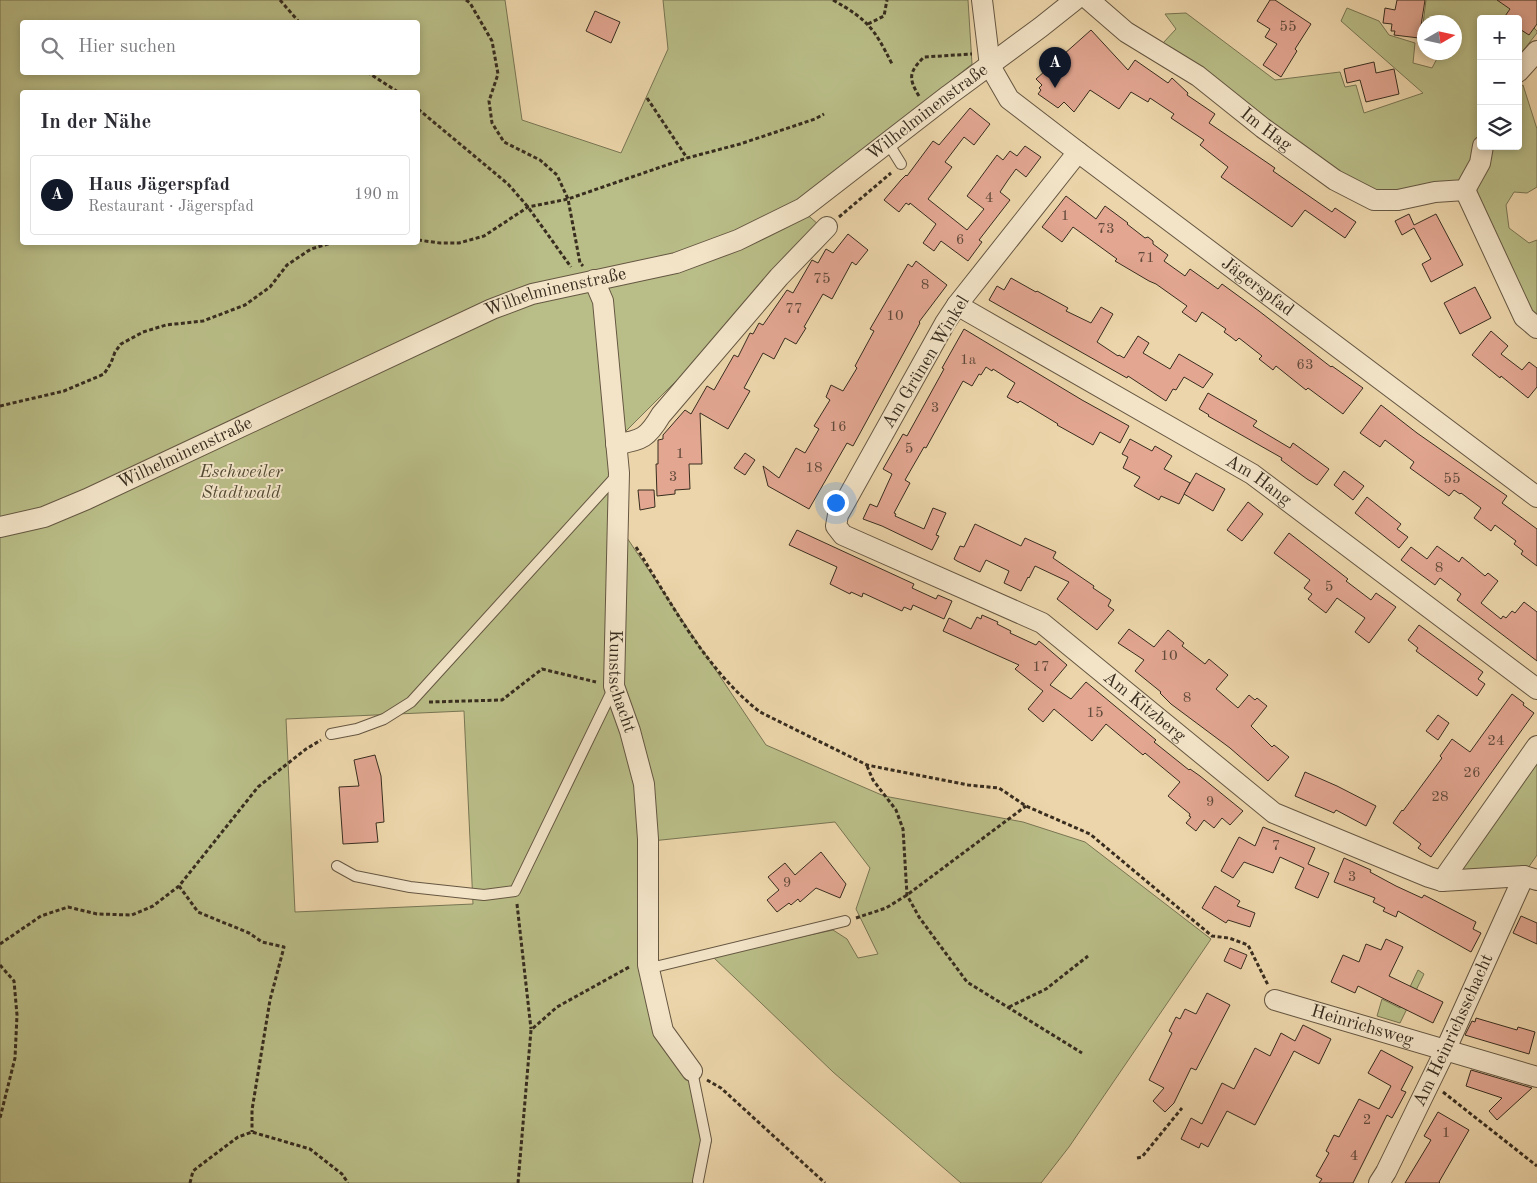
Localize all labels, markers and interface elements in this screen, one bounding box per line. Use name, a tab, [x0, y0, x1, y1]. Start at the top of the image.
north arrow	[1417, 15, 1462, 60]
map controls	[1477, 15, 1522, 150]
button: +	[1477, 15, 1522, 60]
search box	[20, 20, 420, 75]
house number: 55	[1279, 20, 1297, 35]
icon: search	[38, 34, 66, 62]
text: Hier suchen	[78, 38, 176, 57]
pin: A	[1039, 47, 1071, 88]
button: −	[1477, 60, 1522, 105]
street label: Wilhelminenstraße	[864, 61, 991, 164]
street label: Im Hag	[1237, 105, 1295, 155]
button: layers	[1477, 105, 1522, 150]
text: In der Nähe	[40, 112, 151, 133]
text: Haus Jägerspfad	[88, 176, 230, 195]
text: A	[51, 187, 63, 203]
text: 190 m	[354, 187, 399, 203]
house number: 4	[985, 191, 993, 206]
text: Restaurant · Jägerspfad	[88, 199, 254, 215]
house number: 1	[1061, 209, 1069, 224]
house number: 73	[1097, 222, 1115, 237]
house number: 6	[956, 233, 964, 248]
house number: 71	[1137, 251, 1155, 266]
street label: Jägerspfad	[1218, 254, 1297, 320]
street label: Wilhelminenstraße	[482, 265, 628, 320]
house number: 75	[813, 272, 831, 287]
house number: 8	[921, 278, 929, 293]
street label: Am Grünen Winkel	[879, 292, 973, 431]
house number: 77	[785, 302, 803, 317]
house number: 10	[886, 309, 904, 324]
house number: 1a	[960, 353, 977, 368]
house number: 63	[1296, 358, 1314, 373]
house number: 3	[931, 401, 939, 416]
street label: Wilhelminenstraße	[115, 414, 255, 492]
house number: 16	[829, 420, 847, 435]
house number: 5	[905, 442, 913, 457]
house number: 1	[676, 447, 684, 462]
street label: Am Hang	[1223, 452, 1295, 510]
house number: 18	[805, 461, 823, 476]
park label: Eschweiler Stadtwald	[198, 463, 284, 502]
house number: 3	[669, 470, 677, 485]
house number: 55	[1443, 472, 1461, 487]
your location	[823, 490, 849, 516]
house number: 8	[1435, 561, 1443, 576]
house number: 5	[1325, 580, 1333, 595]
street label: Kunstschacht	[605, 629, 639, 735]
house number: 10	[1160, 649, 1178, 664]
house number: 17	[1032, 660, 1050, 675]
street label: Am Kitzberg	[1100, 668, 1189, 746]
house number: 8	[1183, 691, 1191, 706]
house number: 15	[1086, 706, 1104, 721]
house number: 24	[1487, 734, 1505, 749]
house number: 26	[1463, 766, 1481, 781]
house number: 28	[1431, 790, 1449, 805]
house number: 9	[1206, 795, 1214, 810]
house number: 7	[1272, 839, 1280, 854]
house number: 3	[1348, 870, 1356, 885]
house number: 9	[783, 876, 791, 891]
street label: Am Heinrichsschacht	[1410, 951, 1497, 1110]
street label: Heinrichsweg	[1309, 1002, 1416, 1049]
house number: 2	[1363, 1113, 1371, 1128]
house number: 1	[1442, 1126, 1450, 1141]
house number: 4	[1350, 1149, 1358, 1164]

